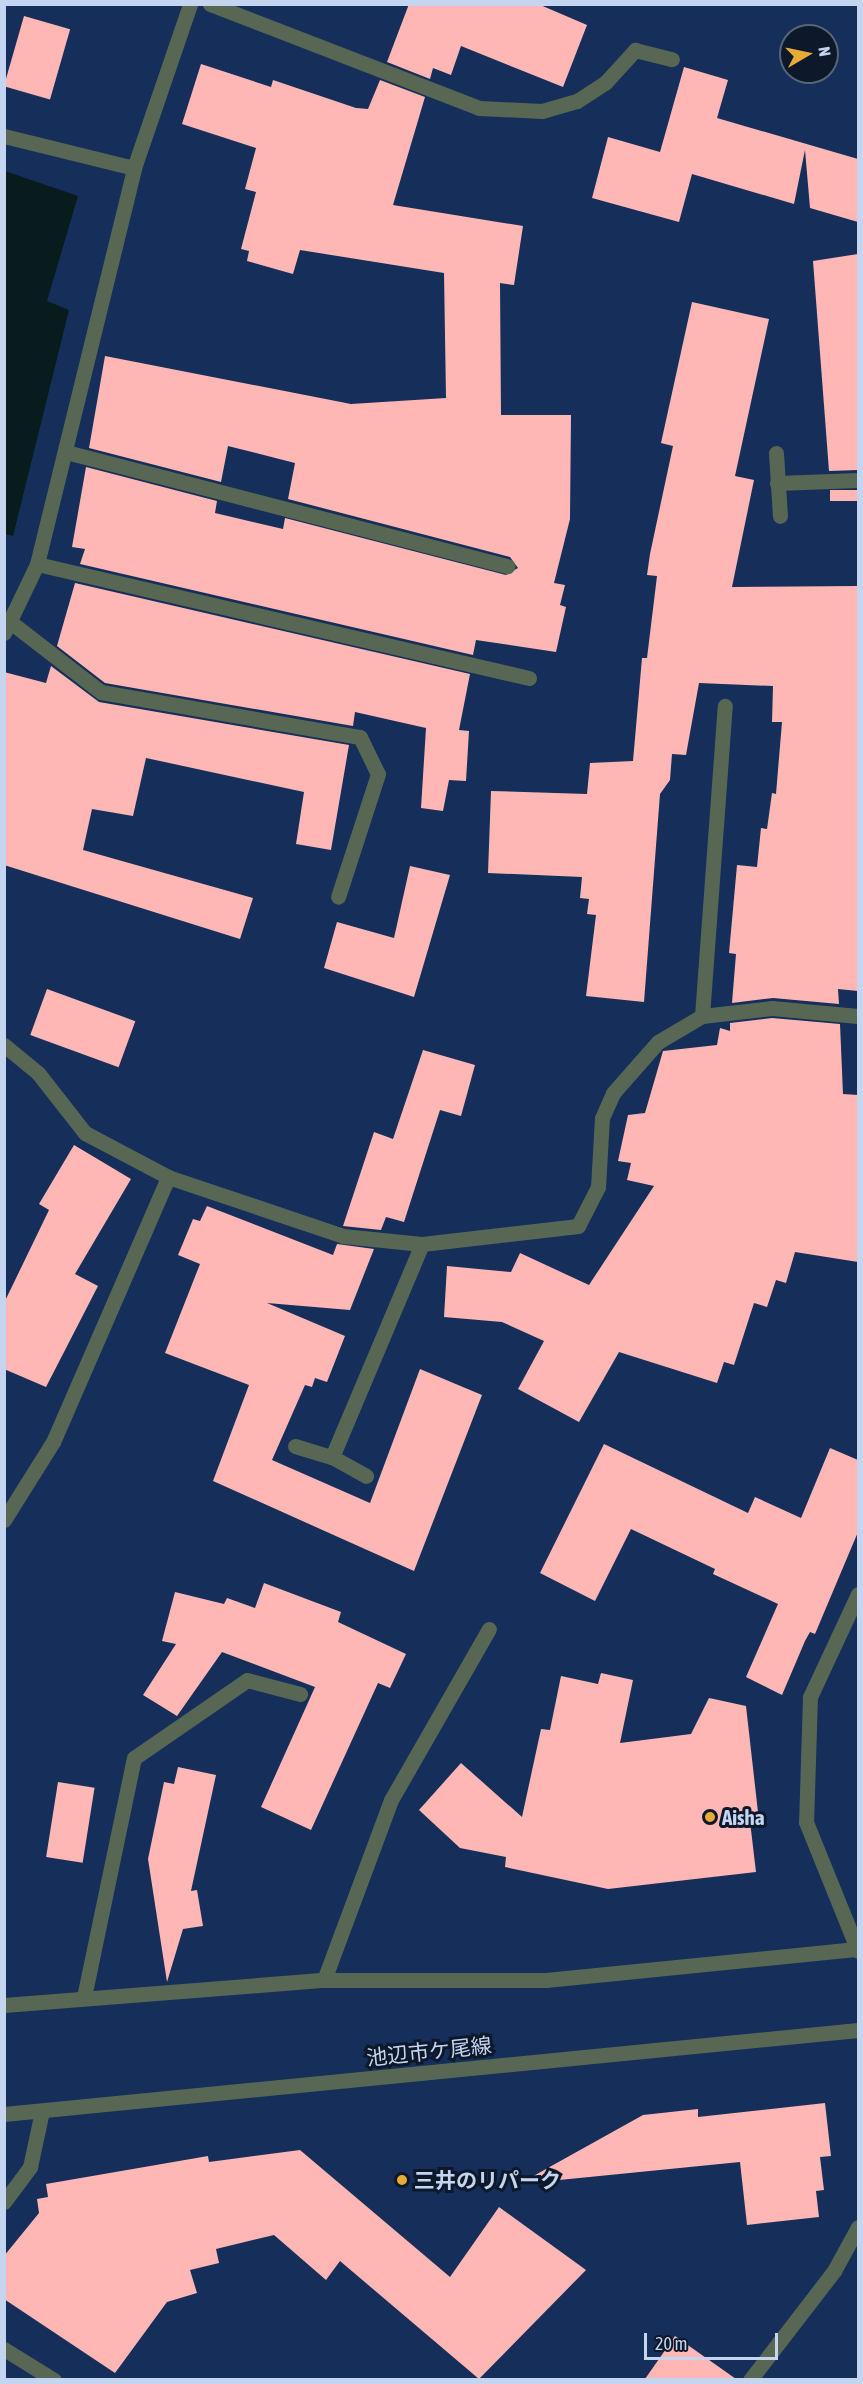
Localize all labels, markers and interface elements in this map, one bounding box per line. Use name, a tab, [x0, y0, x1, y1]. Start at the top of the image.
north arrow	[779, 24, 839, 84]
text: N	[815, 45, 834, 58]
place label: Aisha	[722, 1804, 764, 1830]
marker: Aisha	[703, 1810, 717, 1824]
street label: 池辺市ケ尾線	[365, 2032, 493, 2070]
place label: 三井のリパーク	[414, 2167, 561, 2193]
marker: 三井のリパーク	[395, 2173, 409, 2187]
scale bar	[647, 2321, 780, 2359]
text: 20 m	[655, 2333, 687, 2354]

